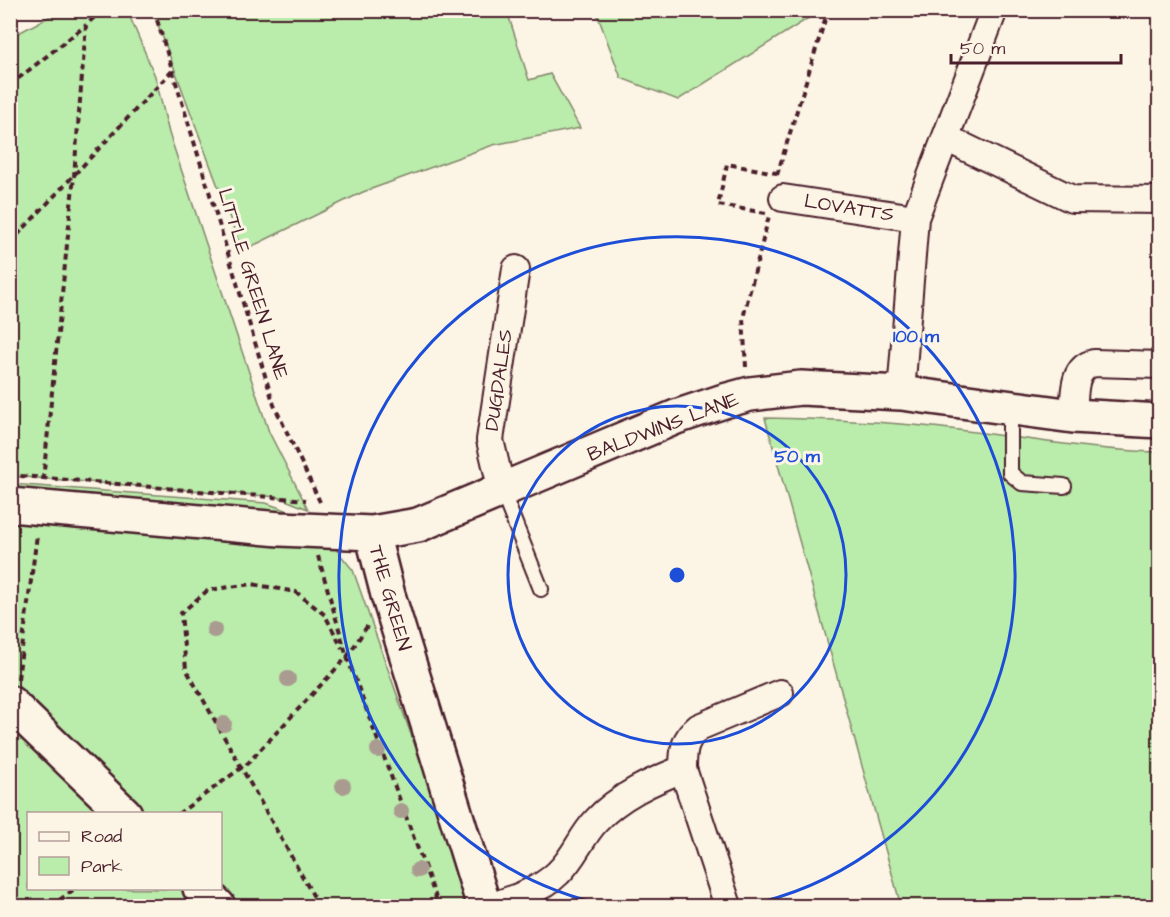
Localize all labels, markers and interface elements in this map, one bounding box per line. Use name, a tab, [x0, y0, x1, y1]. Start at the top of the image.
scale bar	[951, 27, 1120, 65]
text: 50 m	[960, 36, 1005, 61]
street label: LITTLE GREEN LANE	[211, 185, 296, 383]
street label: LOVATTS	[802, 187, 896, 229]
text: 100 m	[893, 324, 940, 349]
street label: DUGDALES	[478, 327, 520, 433]
street label: BALDWINS LANE	[583, 385, 743, 469]
text: 50 m	[774, 444, 821, 469]
street label: THE GREEN	[362, 542, 418, 654]
centre of rings	[667, 565, 687, 585]
legend	[27, 812, 222, 890]
text: Road	[81, 824, 122, 849]
text: Park	[81, 854, 123, 879]

